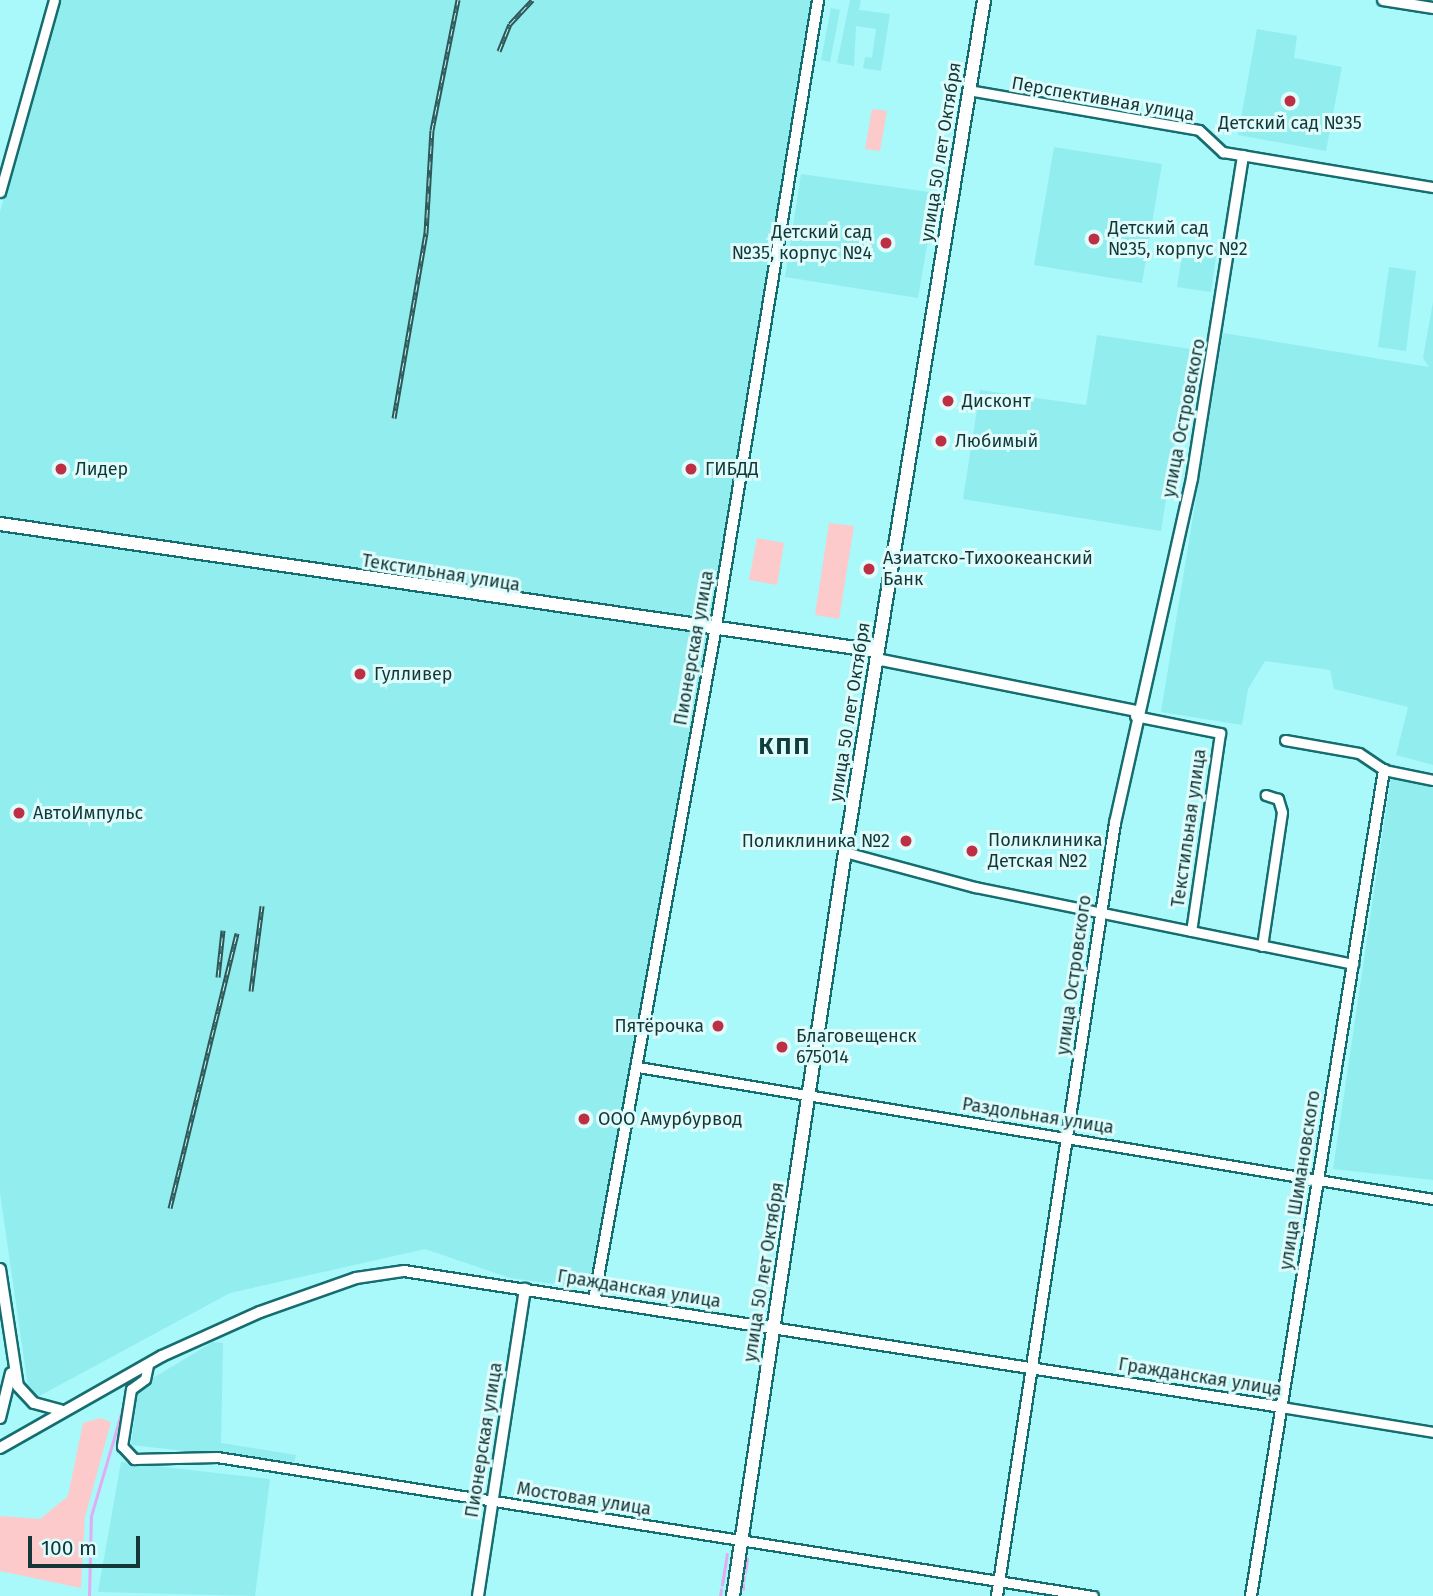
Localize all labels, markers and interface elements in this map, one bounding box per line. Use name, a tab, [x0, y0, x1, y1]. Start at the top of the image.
street label: улица 50 лет Октября	[916, 61, 966, 243]
street label: Перспективная улица	[1010, 72, 1196, 126]
marker: Детский сад №35	[1282, 93, 1298, 109]
place label: Детский сад №35	[1218, 112, 1362, 134]
place label: Детский сад №35, корпус №2	[1108, 218, 1248, 260]
place label: Детский сад №35, корпус №4	[732, 222, 872, 264]
marker: Детский сад №35, корпус №2	[1086, 231, 1102, 247]
marker: Детский сад №35, корпус №4	[878, 235, 894, 251]
street label: улица Островского	[1158, 337, 1210, 499]
place label: Дисконт	[962, 390, 1031, 412]
marker: Дисконт	[940, 393, 956, 409]
place label: Любимый	[955, 430, 1038, 452]
marker: Любимый	[933, 433, 949, 449]
place label: Лидер	[75, 458, 128, 480]
place label: ГИБДД	[705, 458, 759, 480]
marker: Лидер	[53, 461, 69, 477]
marker: ГИБДД	[683, 461, 699, 477]
place label: Азиатско-Тихоокеанский Банк	[883, 548, 1093, 590]
street label: Текстильная улица	[360, 550, 522, 596]
marker: Азиатско-Тихоокеанский Банк	[861, 561, 877, 577]
street label: Пионерская улица	[670, 569, 718, 727]
street label: улица 50 лет Октября	[825, 621, 875, 803]
place label: Гулливер	[374, 663, 452, 685]
marker: Гулливер	[352, 666, 368, 682]
district label: КПП	[759, 733, 811, 761]
street label: Текстильная улица	[1167, 747, 1211, 909]
place label: АвтоИмпульс	[33, 802, 143, 824]
marker: АвтоИмпульс	[11, 805, 27, 821]
place label: Поликлиника №2	[742, 830, 890, 852]
place label: Поликлиника Детская №2	[988, 830, 1102, 872]
marker: Поликлиника №2	[896, 831, 916, 851]
marker: Поликлиника Детская №2	[962, 841, 982, 861]
street label: улица Островского	[1052, 894, 1096, 1056]
place label: Пятёрочка	[614, 1015, 704, 1037]
marker: Пятёрочка	[710, 1018, 726, 1034]
place label: Благовещенск 675014	[796, 1026, 917, 1068]
marker: Благовещенск 675014	[774, 1039, 790, 1055]
street label: улица Шимановского	[1275, 1089, 1325, 1271]
street label: Раздольная улица	[961, 1093, 1115, 1139]
place label: ООО Амурбурвод	[598, 1108, 742, 1130]
marker: ООО Амурбурвод	[576, 1111, 592, 1127]
street label: улица 50 лет Октября	[739, 1181, 789, 1363]
street label: Гражданская улица	[556, 1265, 722, 1313]
street label: Гражданская улица	[1117, 1353, 1283, 1401]
street label: Пионерская улица	[461, 1361, 507, 1519]
street label: Мостовая улица	[515, 1478, 653, 1520]
scale bar	[32, 1522, 144, 1566]
text: 100 m	[41, 1535, 97, 1561]

